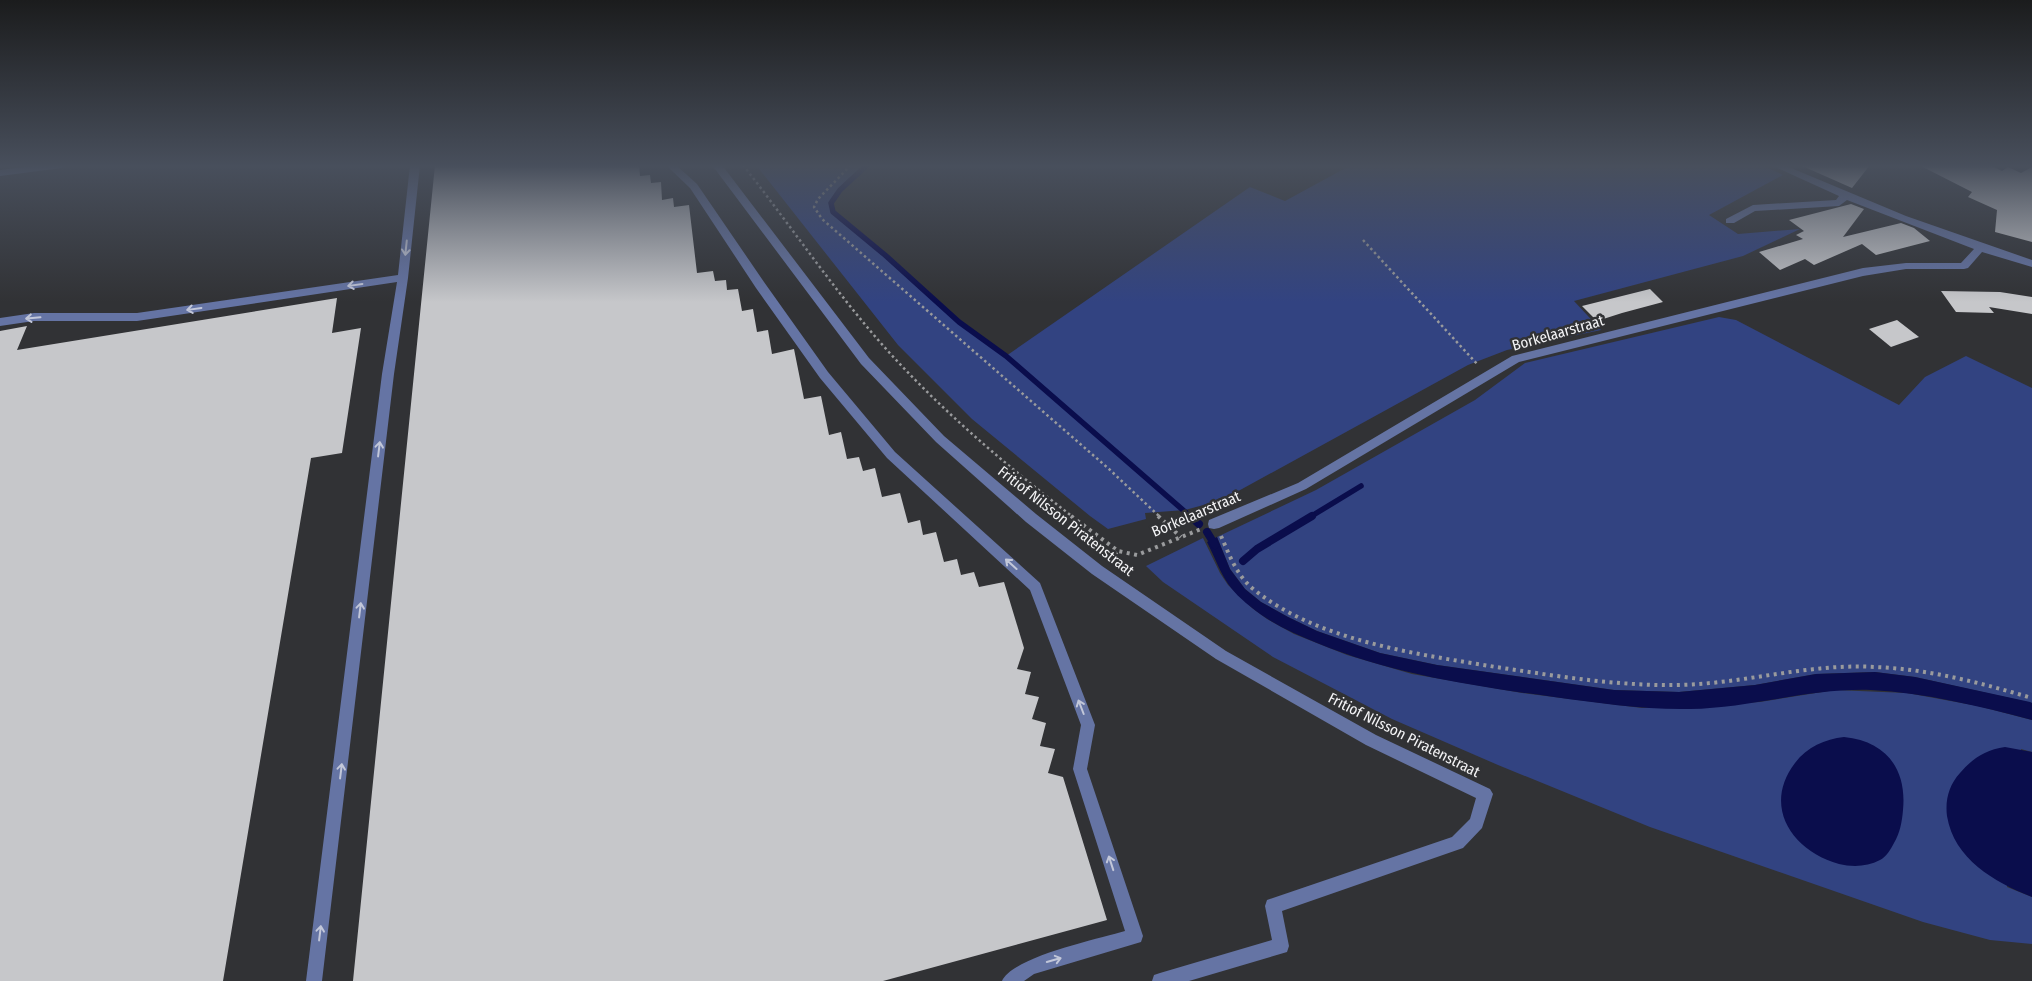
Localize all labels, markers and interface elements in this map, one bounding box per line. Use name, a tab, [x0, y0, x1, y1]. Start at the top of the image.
one-way arrow	[402, 240, 411, 256]
one-way arrow	[347, 280, 363, 290]
one-way arrow	[187, 304, 203, 314]
street label: Borkelaarstraat	[1510, 311, 1606, 355]
one-way arrow	[25, 313, 41, 322]
one-way arrow	[374, 441, 384, 457]
street label: Fritiof Nilsson Piratenstraat	[994, 462, 1138, 580]
street label: Borkelaarstraat	[1149, 487, 1243, 541]
one-way arrow	[1004, 558, 1017, 570]
one-way arrow	[355, 602, 365, 618]
street label: Fritiof Nilsson Piratenstraat	[1325, 689, 1483, 781]
one-way arrow	[1076, 700, 1085, 715]
one-way arrow	[336, 764, 346, 780]
one-way arrow	[1105, 855, 1115, 871]
one-way arrow	[315, 925, 325, 941]
one-way arrow	[1045, 955, 1061, 964]

